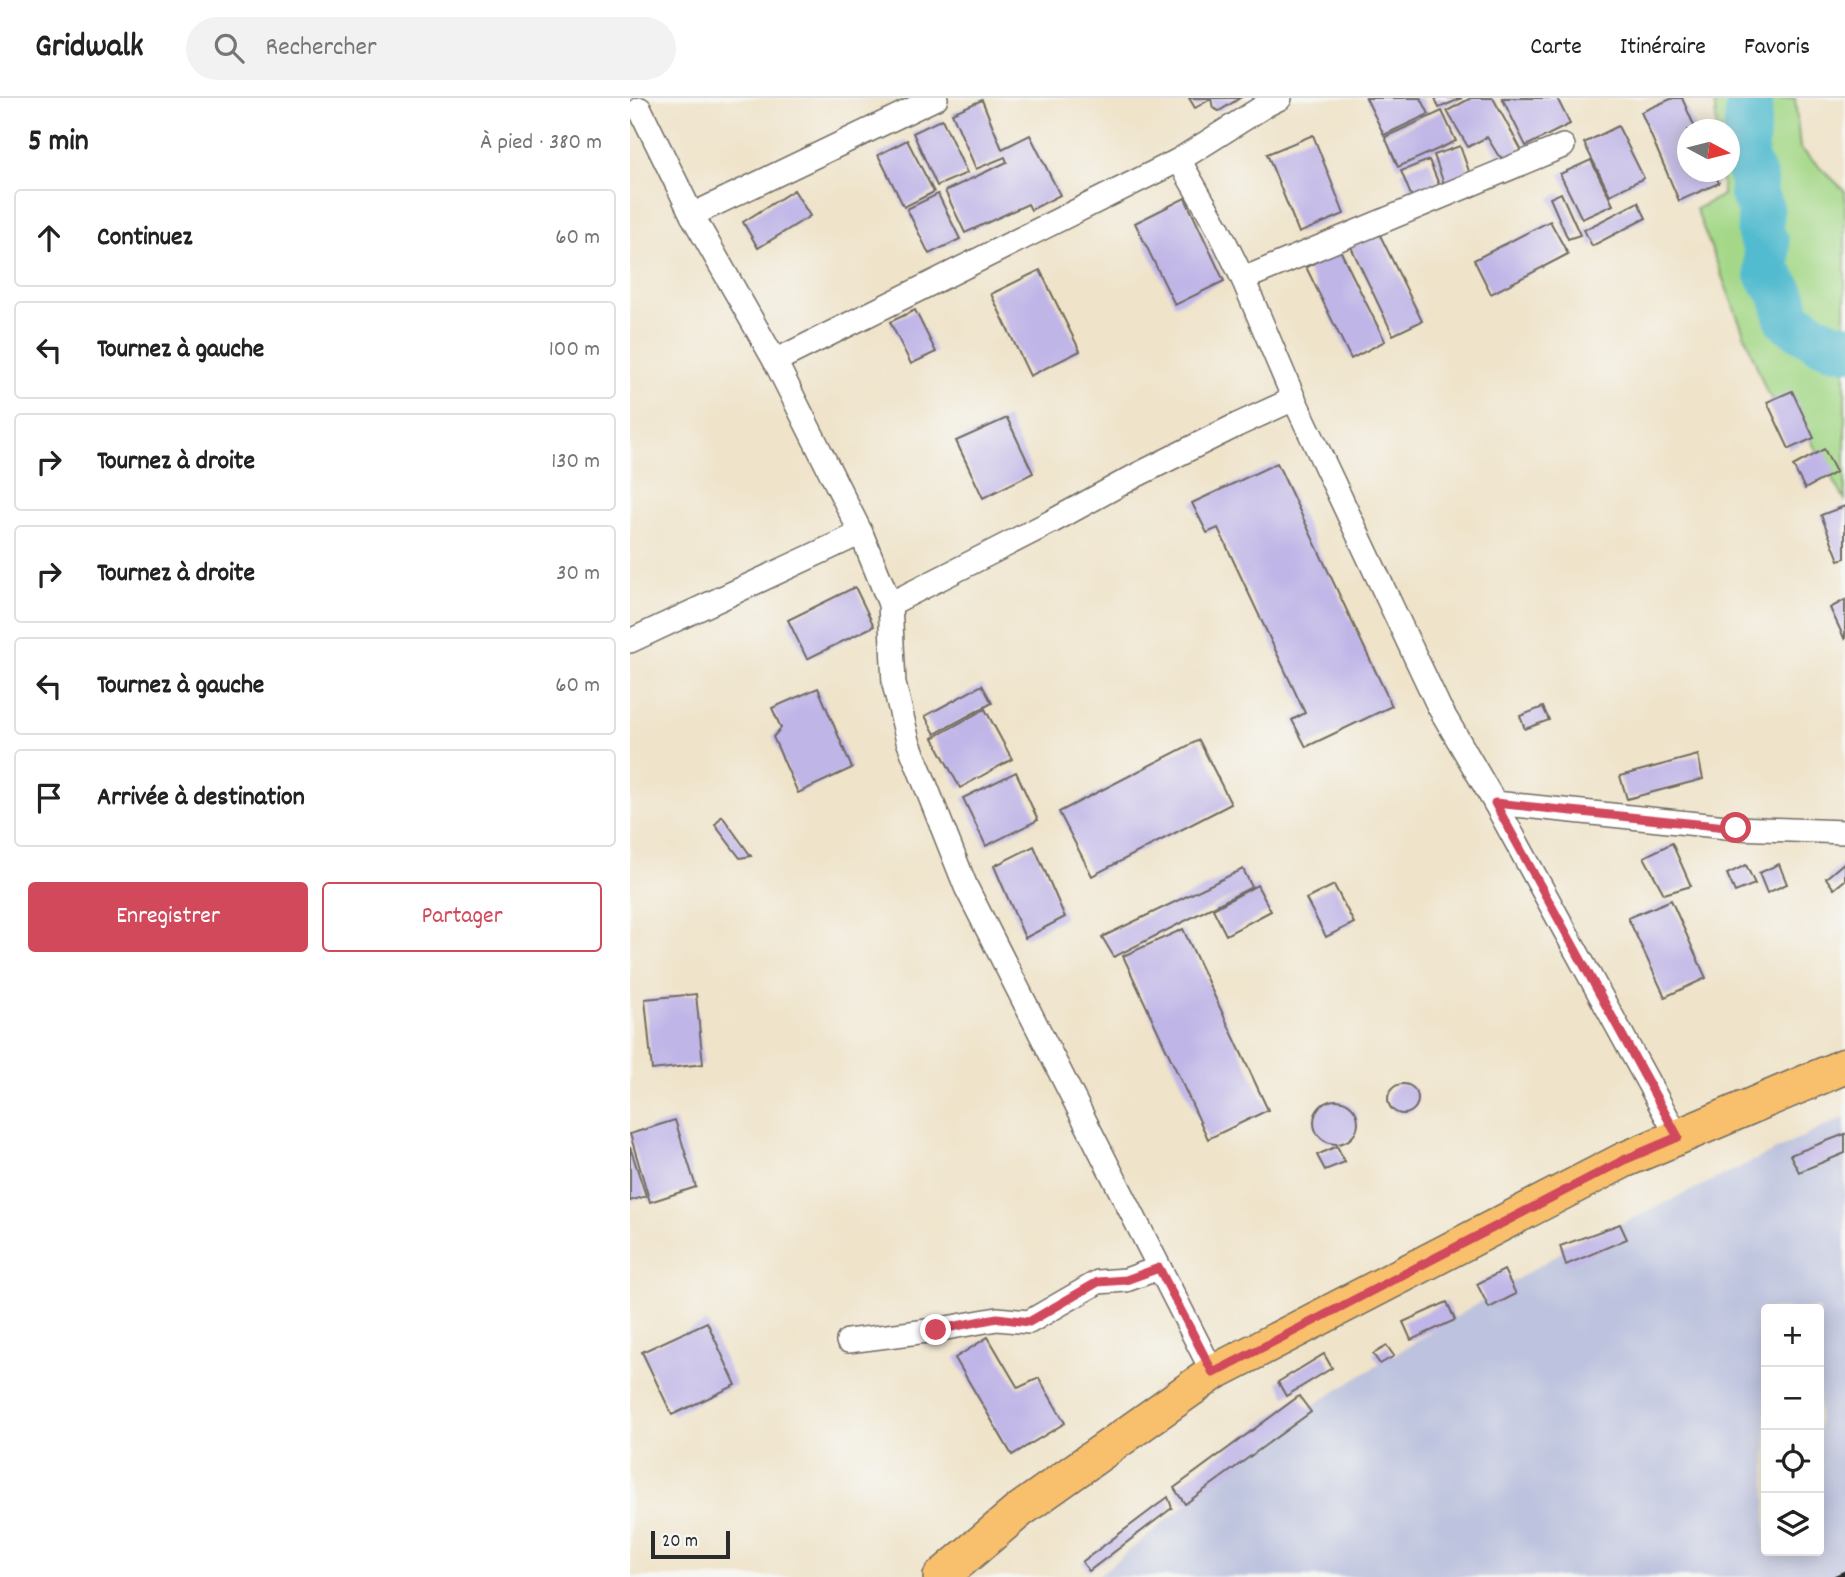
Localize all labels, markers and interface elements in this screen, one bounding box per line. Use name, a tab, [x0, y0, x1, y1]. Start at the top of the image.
search box	[186, 17, 676, 80]
text: Gridwalk	[35, 25, 144, 72]
icon: search	[210, 29, 248, 67]
text: Rechercher	[266, 30, 377, 67]
text: Carte	[1530, 31, 1582, 65]
text: Itinéraire	[1620, 31, 1706, 65]
text: Favoris	[1744, 31, 1810, 65]
north arrow	[1677, 119, 1740, 182]
text: 5 min	[28, 122, 89, 165]
text: À pied · 380 m	[480, 127, 602, 160]
icon: ahead	[30, 219, 68, 257]
text: Continuez	[97, 220, 192, 257]
text: 60 m	[555, 222, 600, 255]
icon: left	[30, 331, 68, 369]
text: Tournez à gauche	[97, 332, 264, 369]
text: 100 m	[549, 334, 600, 367]
icon: right	[30, 443, 68, 481]
text: Tournez à droite	[97, 444, 255, 481]
text: 130 m	[551, 446, 600, 479]
icon: right	[30, 555, 68, 593]
text: Tournez à droite	[97, 556, 255, 593]
text: 30 m	[556, 558, 600, 591]
icon: left	[30, 667, 68, 705]
text: Tournez à gauche	[97, 668, 264, 705]
text: 60 m	[555, 670, 600, 703]
icon: arrive	[30, 779, 68, 817]
text: Arrivée à destination	[97, 780, 305, 817]
route start	[1720, 812, 1751, 843]
button: Enregistrer	[28, 882, 308, 952]
button: Partager	[322, 882, 602, 952]
map controls	[1761, 1304, 1824, 1556]
button: +	[1761, 1304, 1824, 1367]
route end	[920, 1314, 951, 1345]
button: −	[1761, 1367, 1824, 1430]
button: locate	[1761, 1430, 1824, 1493]
button: layers	[1761, 1493, 1824, 1556]
scale bar	[651, 1528, 730, 1560]
text: 20 m	[662, 1529, 698, 1556]

